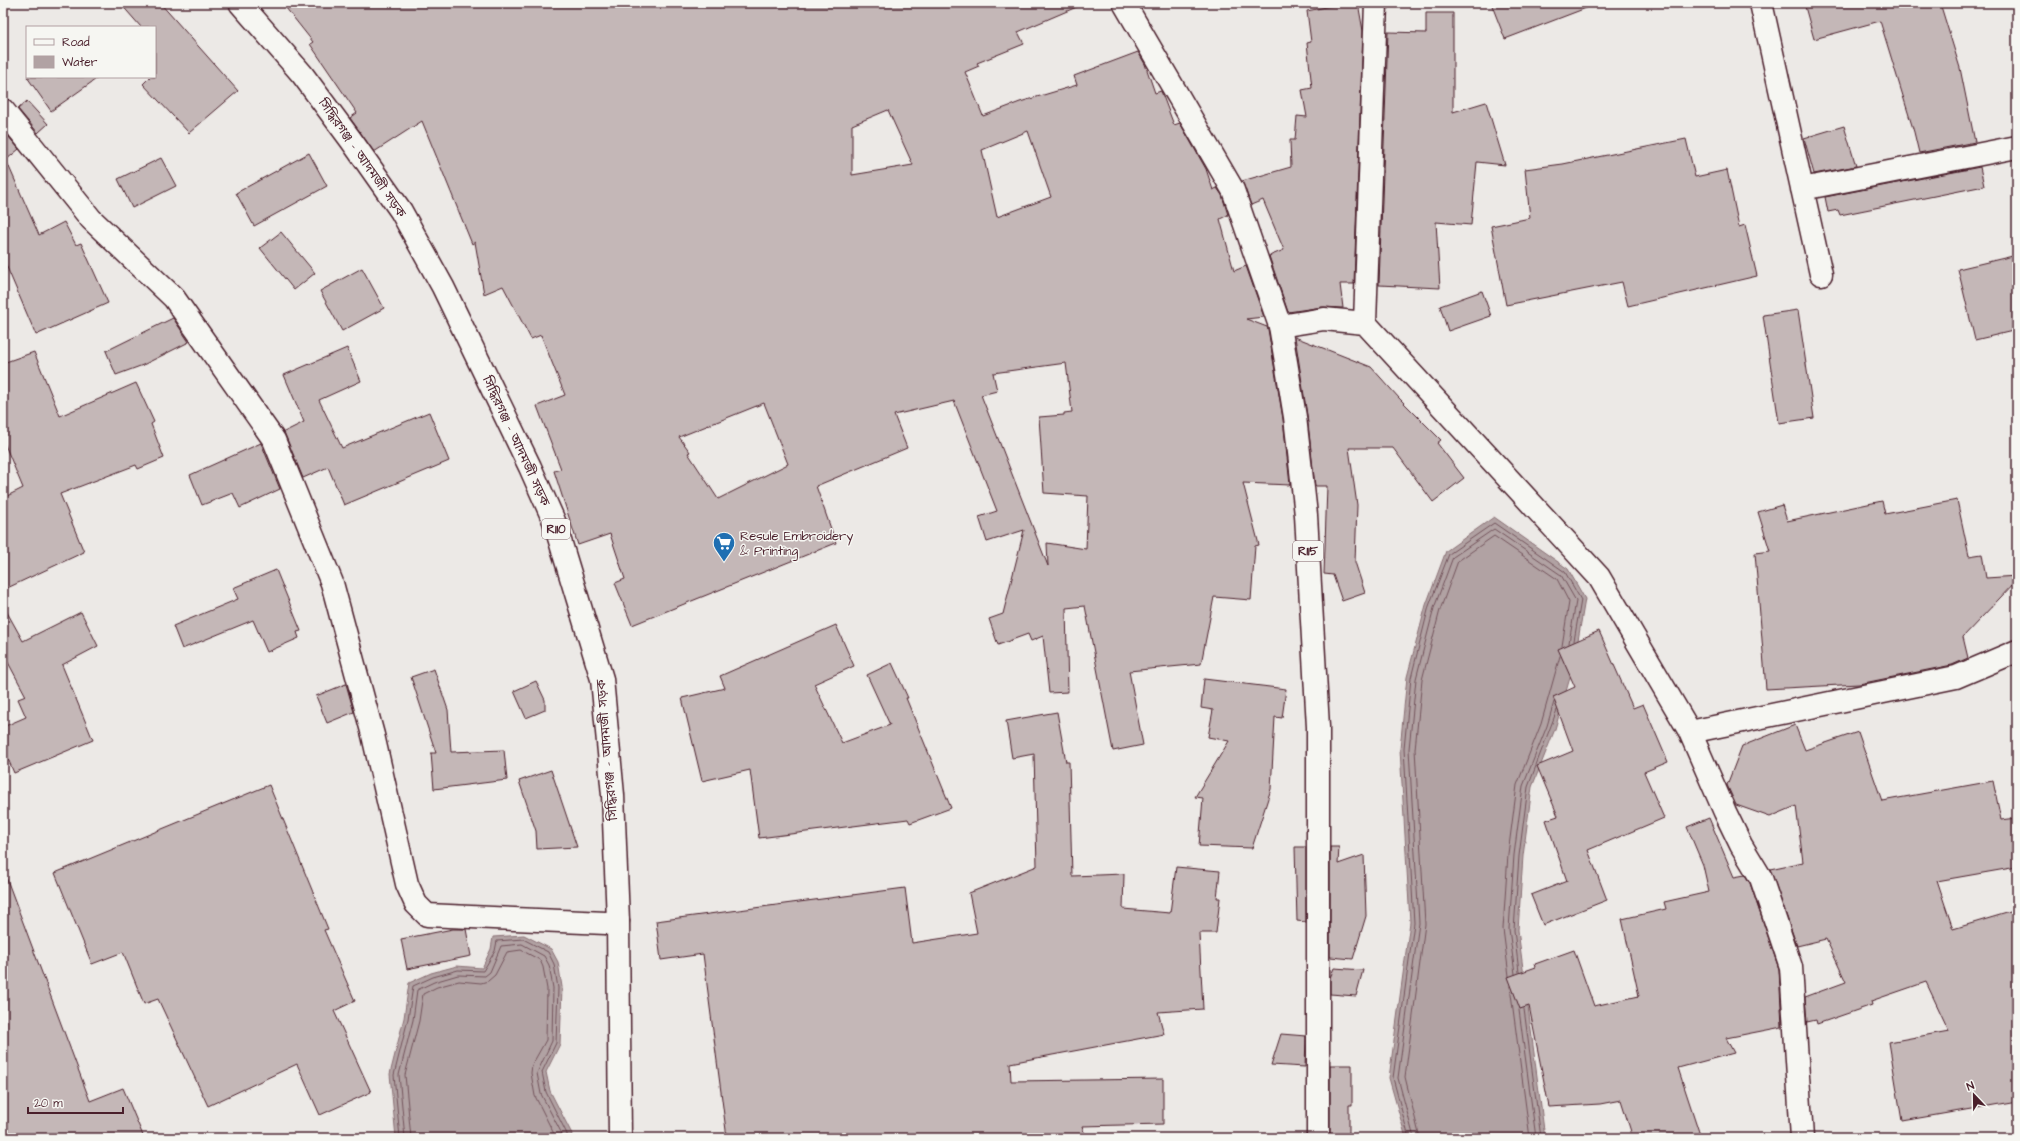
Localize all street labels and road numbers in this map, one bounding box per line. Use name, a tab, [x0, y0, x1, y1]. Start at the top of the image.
street label: সিদ্ধিরগঞ্জ - আদমজী সড়ক	[313, 94, 410, 222]
street label: সিদ্ধিরগঞ্জ - আদমজী সড়ক	[477, 372, 554, 510]
road number: R110	[542, 519, 570, 539]
road number: R115	[1293, 541, 1323, 561]
street label: সিদ্ধিরগঞ্জ - আদমজী সড়ক	[592, 678, 622, 822]

